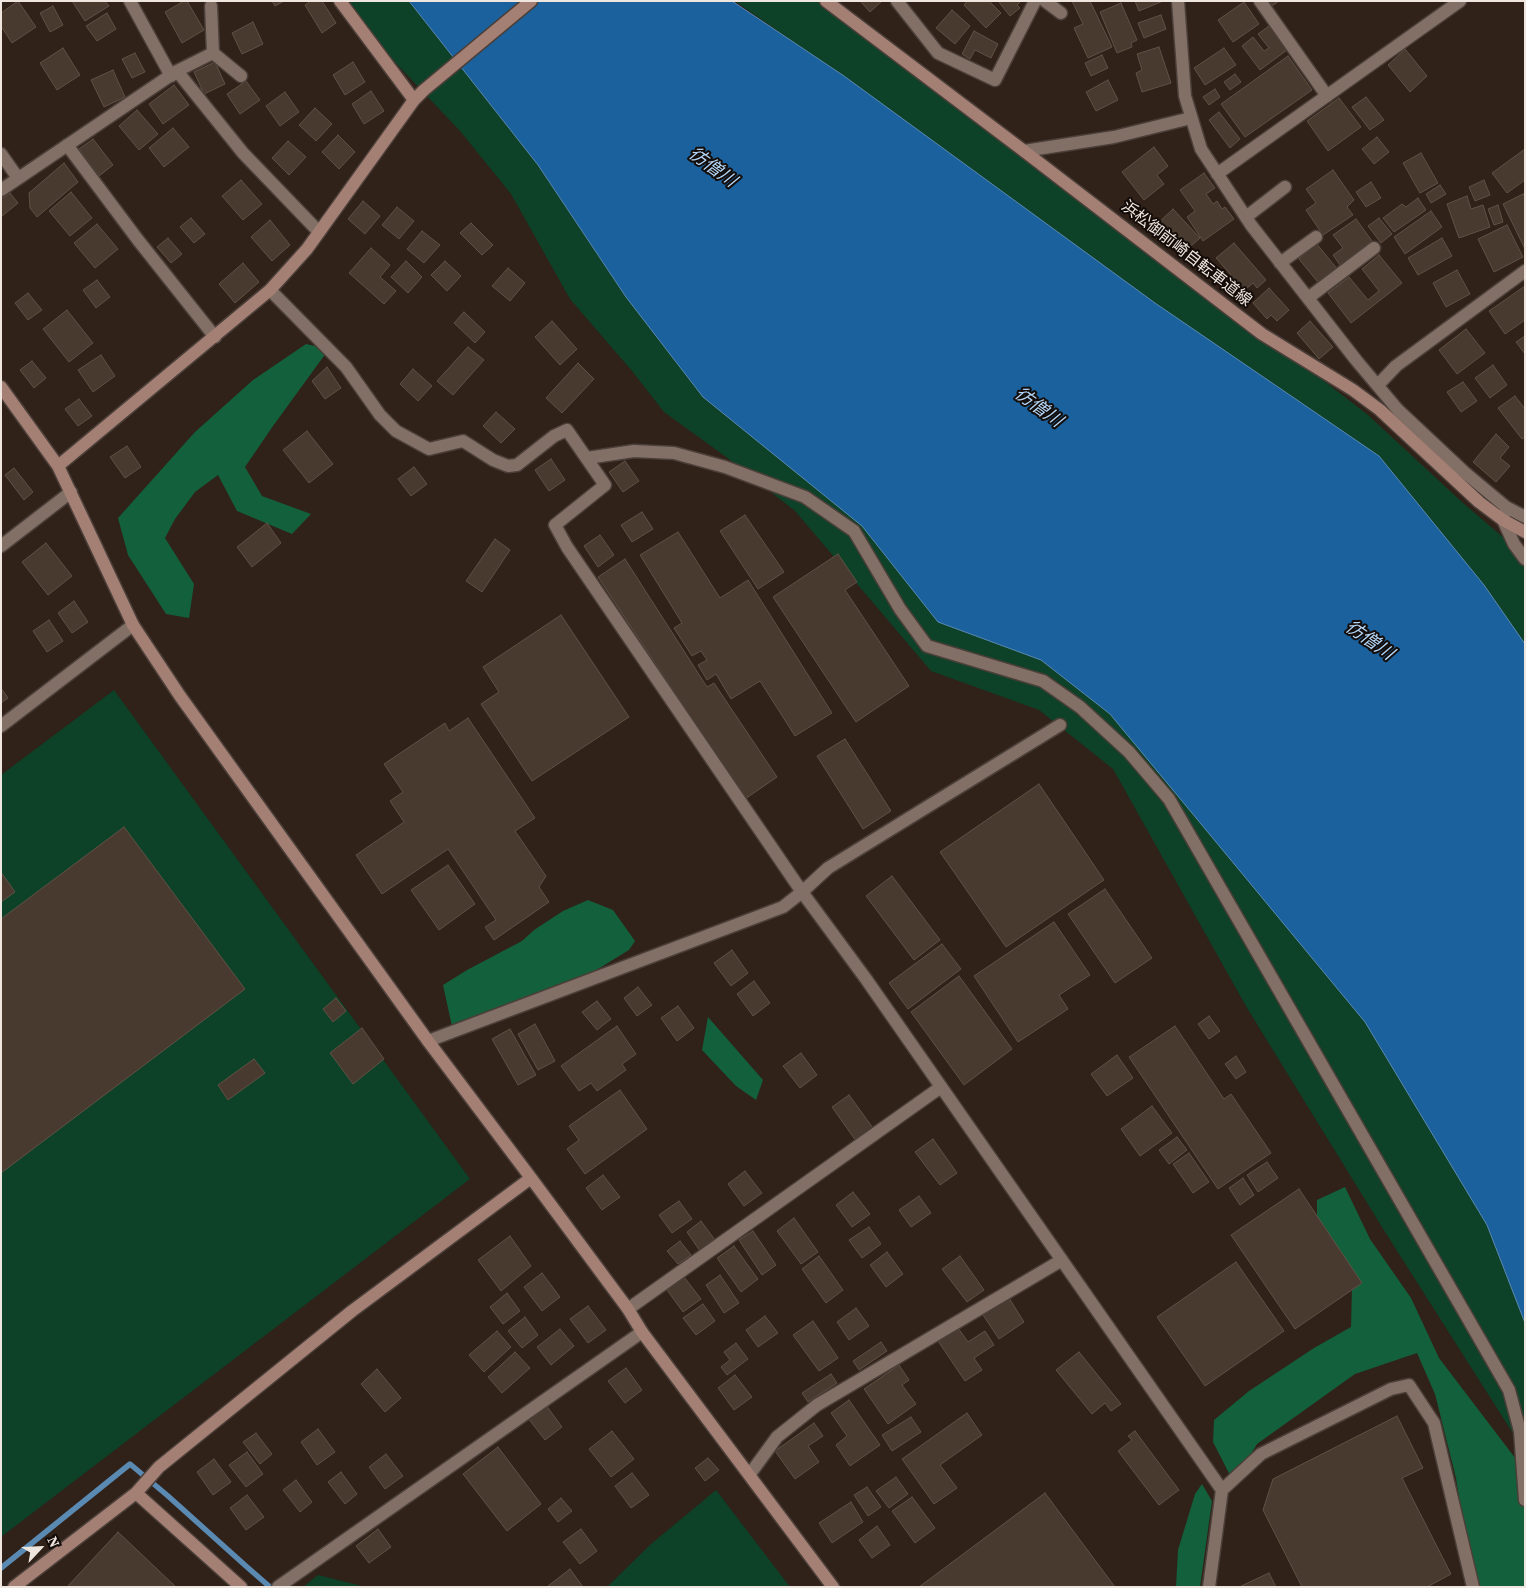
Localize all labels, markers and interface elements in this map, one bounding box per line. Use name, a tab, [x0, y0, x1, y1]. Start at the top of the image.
water label: 彷僧川	[684, 143, 740, 193]
street label: 浜松御前崎自転車道線	[1117, 197, 1255, 311]
water label: 彷僧川	[1010, 383, 1066, 433]
water label: 彷僧川	[1341, 617, 1397, 665]
north arrow	[15, 1523, 65, 1573]
text: N	[42, 1533, 65, 1551]

